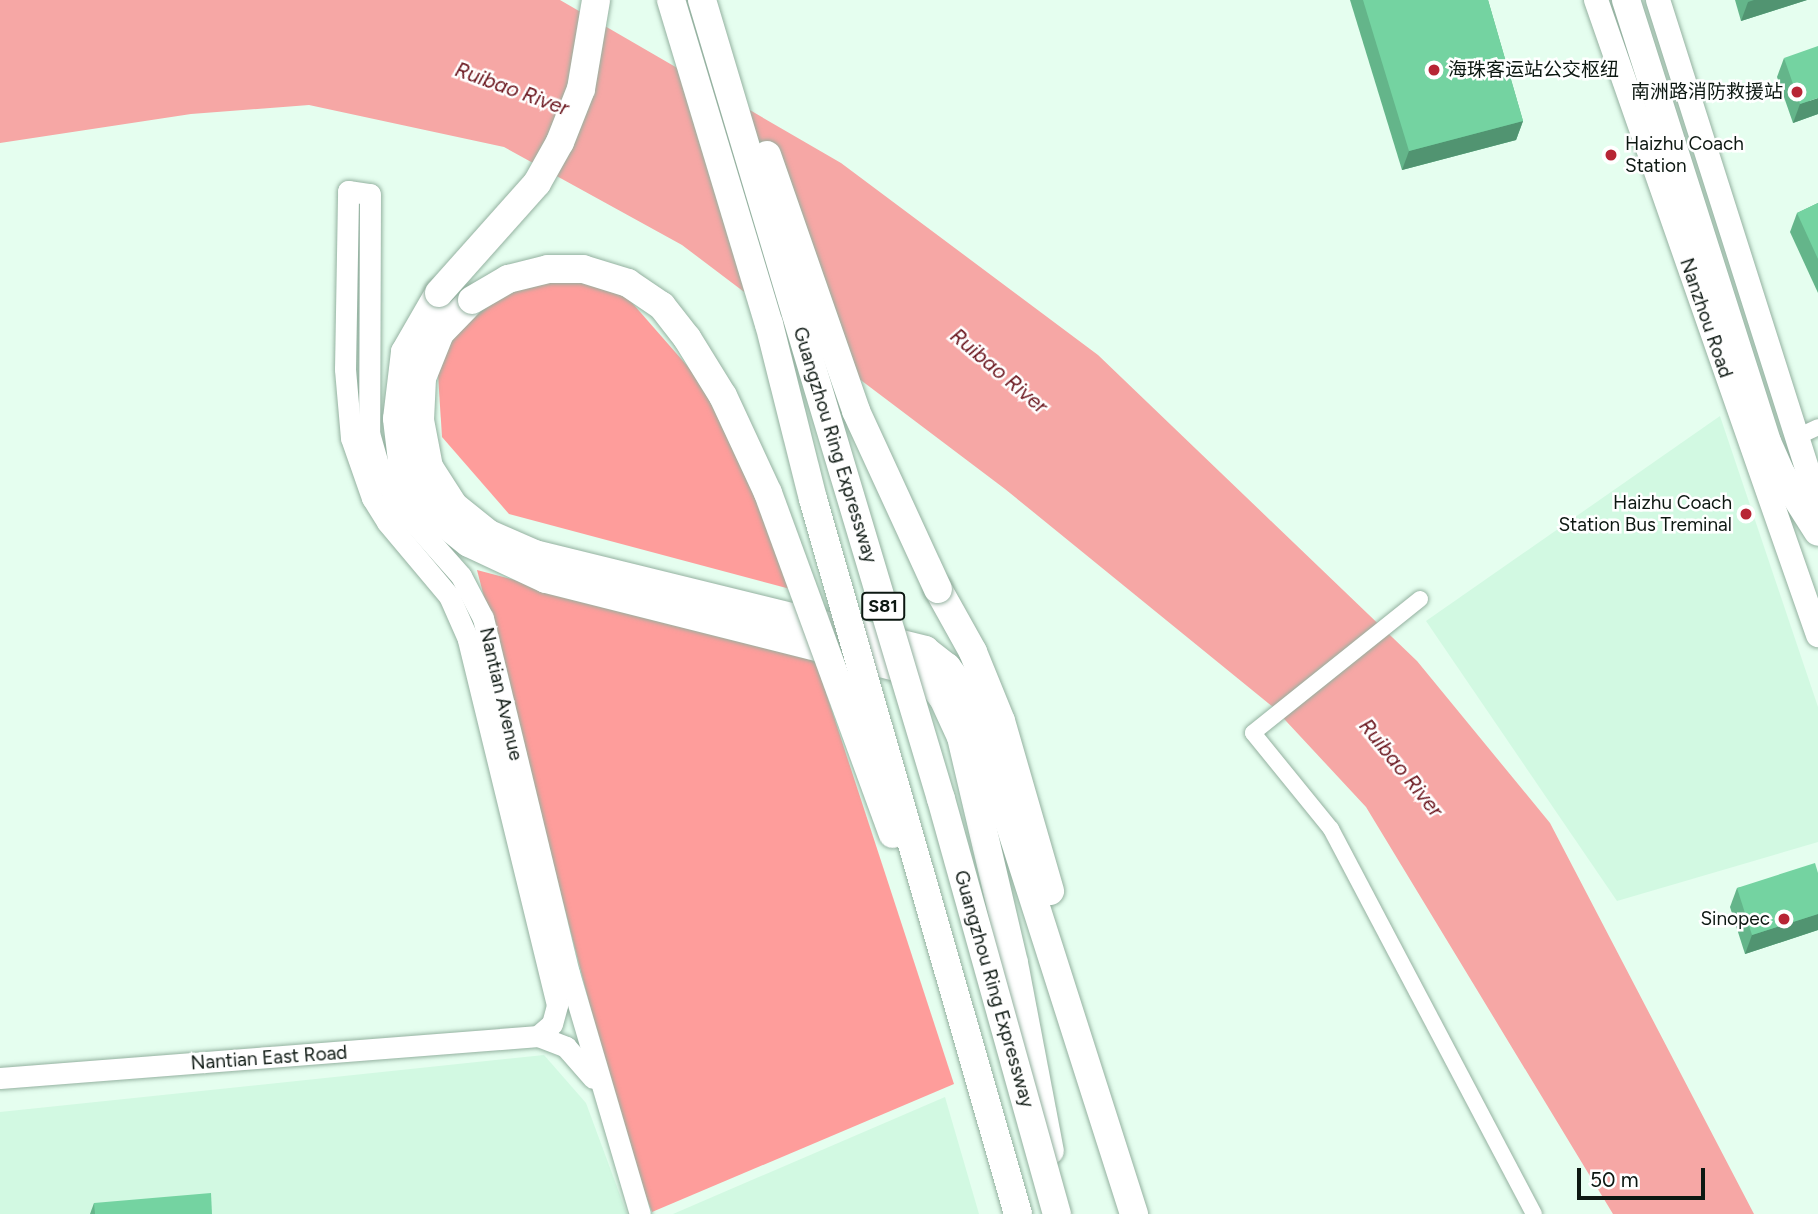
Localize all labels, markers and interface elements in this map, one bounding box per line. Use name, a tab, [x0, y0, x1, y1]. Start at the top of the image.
water label: Ruibao River	[452, 57, 572, 121]
place label: 海珠客运站公交枢纽	[1448, 59, 1619, 81]
marker: 海珠客运站公交枢纽	[1426, 62, 1442, 78]
place label: 南洲路消防救援站	[1631, 81, 1783, 103]
marker: 南洲路消防救援站	[1789, 84, 1805, 100]
place label: Haizhu Coach Station	[1625, 133, 1744, 177]
marker: Haizhu Coach Station	[1603, 147, 1619, 163]
street label: Nanzhou Road	[1675, 255, 1737, 381]
water label: Ruibao River	[945, 323, 1053, 419]
street label: Guangzhou Ring Expressway	[788, 324, 882, 566]
place label: Haizhu Coach Station Bus Treminal	[1558, 492, 1732, 536]
marker: Haizhu Coach Station Bus Treminal	[1738, 506, 1754, 522]
road number: S81	[860, 592, 906, 620]
street label: Nantian Avenue	[475, 625, 527, 763]
water label: Ruibao River	[1354, 714, 1448, 822]
street label: Guangzhou Ring Expressway	[949, 868, 1039, 1110]
place label: Sinopec	[1700, 908, 1770, 930]
marker: Sinopec	[1776, 911, 1792, 927]
street label: Nantian East Road	[190, 1041, 348, 1075]
scale bar	[1580, 1154, 1708, 1198]
text: 50 m	[1590, 1167, 1639, 1192]

